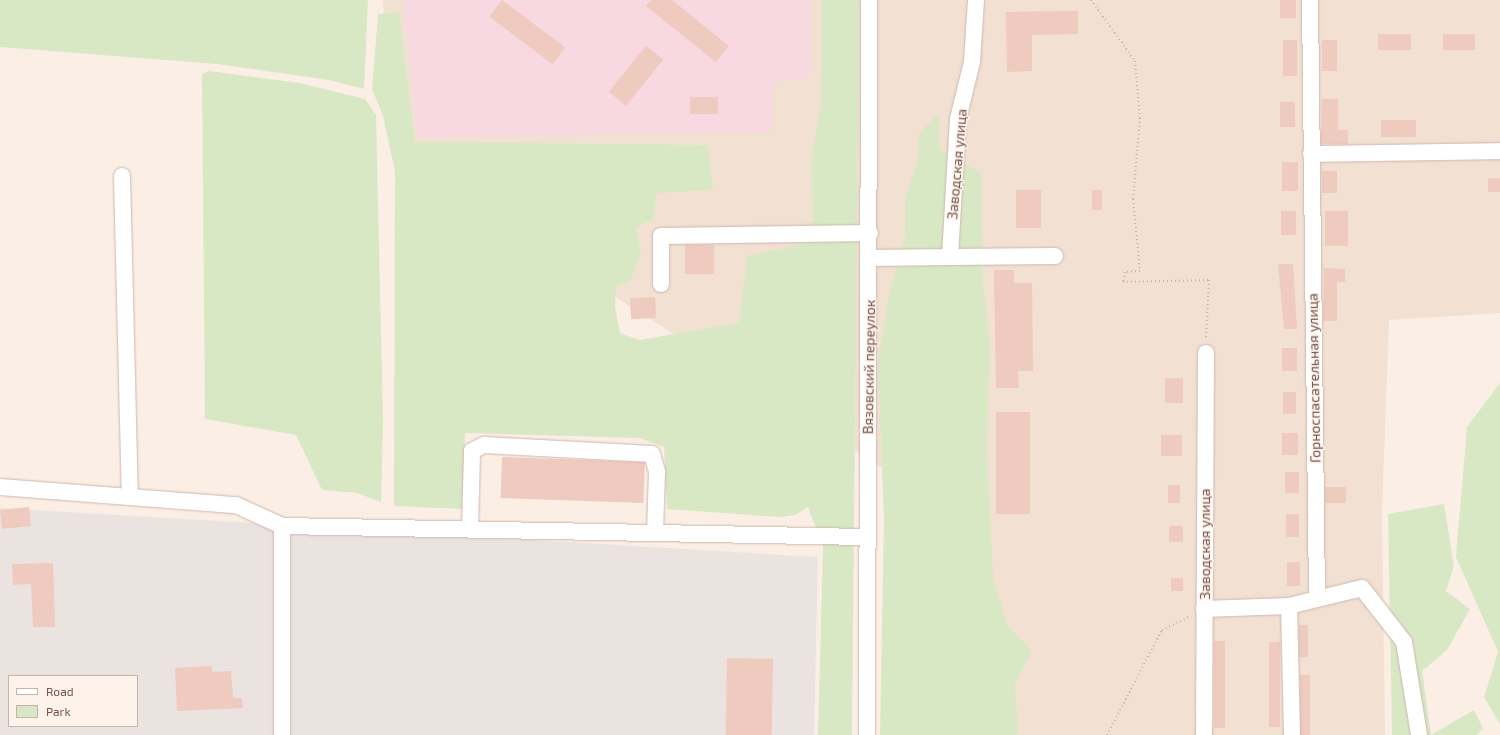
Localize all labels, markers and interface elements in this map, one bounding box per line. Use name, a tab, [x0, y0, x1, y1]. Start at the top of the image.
street label: Заводская улица	[944, 108, 970, 220]
street label: Горноспасательная улица	[1304, 293, 1324, 463]
street label: Вязовский переулок	[859, 300, 879, 434]
street label: Заводская улица	[1197, 488, 1213, 600]
legend	[8, 675, 138, 727]
text: Road	[46, 684, 74, 698]
text: Park	[46, 704, 71, 718]

